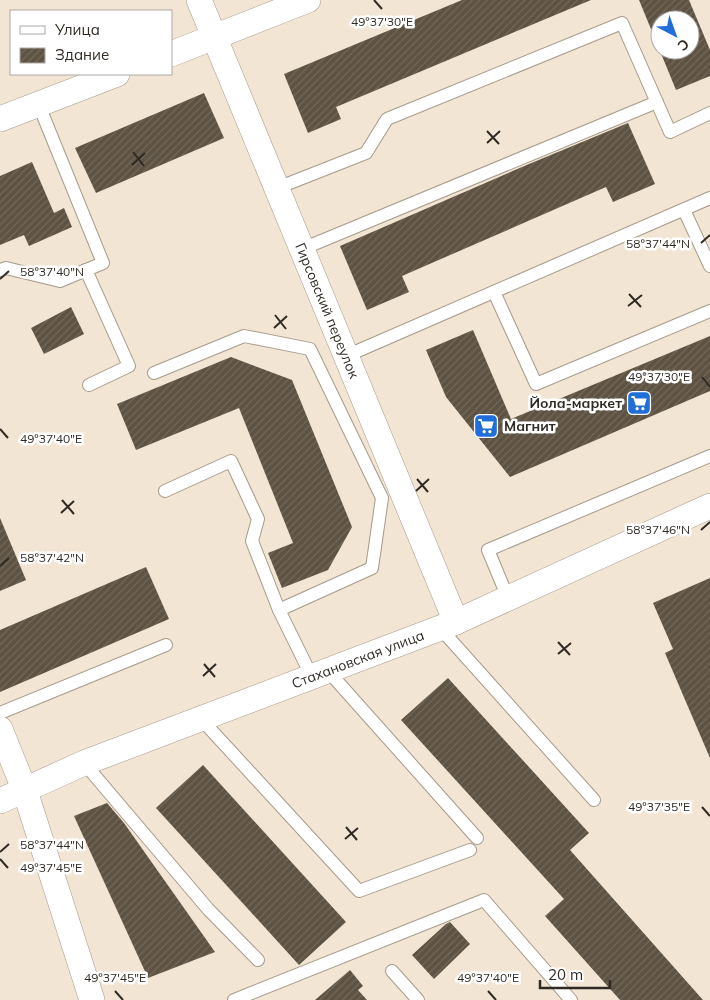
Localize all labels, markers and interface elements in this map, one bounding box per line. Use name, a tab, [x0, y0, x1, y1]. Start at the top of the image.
legend	[10, 10, 172, 75]
north arrow	[650, 10, 700, 60]
text: 49°37'30"E	[351, 14, 413, 29]
text: Улица	[54, 20, 100, 39]
text: С	[674, 35, 693, 55]
text: Здание	[55, 45, 109, 64]
text: 58°37'44"N	[626, 236, 690, 251]
street label: Гирсовский переулок	[291, 240, 363, 381]
text: 58°37'40"N	[20, 264, 84, 279]
text: 49°37'30"E	[628, 369, 690, 384]
supermarket icon: Йола-маркет	[626, 390, 652, 416]
place label: Йола-маркет	[529, 394, 622, 412]
supermarket icon: Магнит	[473, 413, 499, 439]
place label: Магнит	[504, 417, 556, 435]
text: 49°37'40"E	[20, 431, 82, 446]
text: 58°37'46"N	[626, 522, 690, 537]
text: 58°37'42"N	[20, 550, 84, 565]
street label: Стахановская улица	[289, 626, 427, 692]
text: 49°37'35"E	[628, 799, 690, 814]
text: 58°37'44"N	[20, 837, 84, 852]
text: 49°37'45"E	[20, 860, 82, 875]
scale bar	[540, 958, 610, 990]
text: 20 m	[548, 965, 583, 984]
text: 49°37'45"E	[84, 970, 146, 985]
text: 49°37'40"E	[457, 970, 519, 985]

